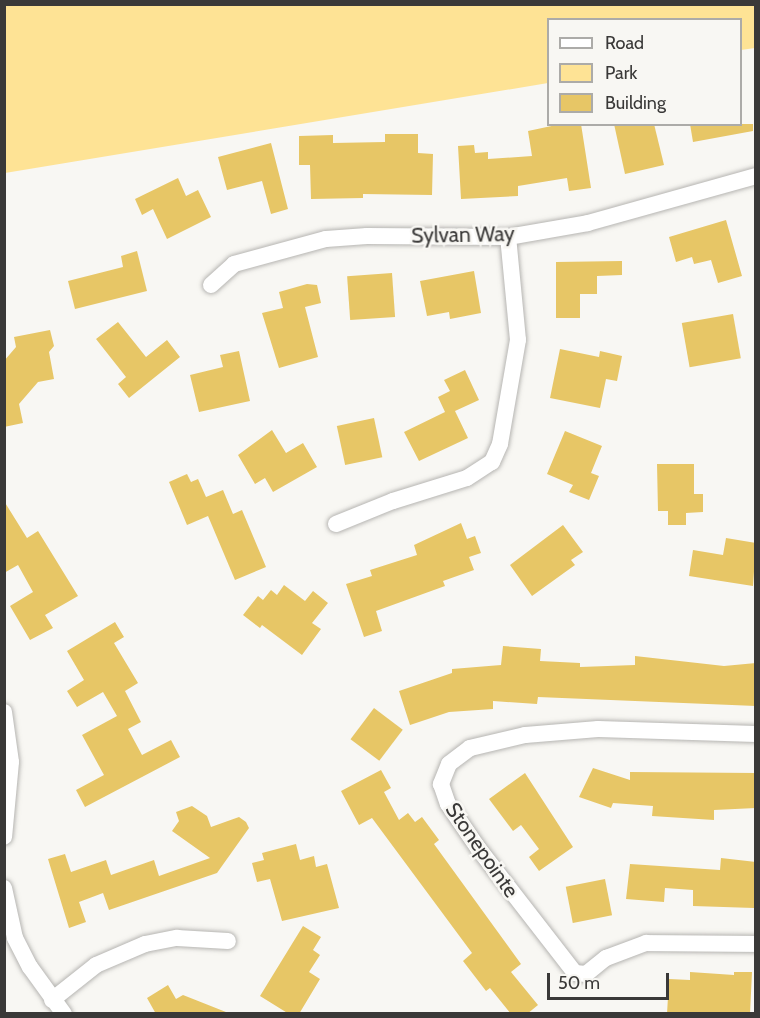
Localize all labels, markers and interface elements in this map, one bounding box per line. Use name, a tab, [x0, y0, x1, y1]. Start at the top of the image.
legend	[547, 18, 742, 126]
text: Road	[605, 32, 644, 54]
text: Park	[605, 62, 637, 84]
text: Building	[605, 92, 666, 114]
street label: Sylvan Way	[411, 221, 515, 249]
street label: Stonepointe	[440, 798, 524, 902]
scale bar	[550, 961, 672, 999]
text: 50 m	[558, 972, 600, 994]

